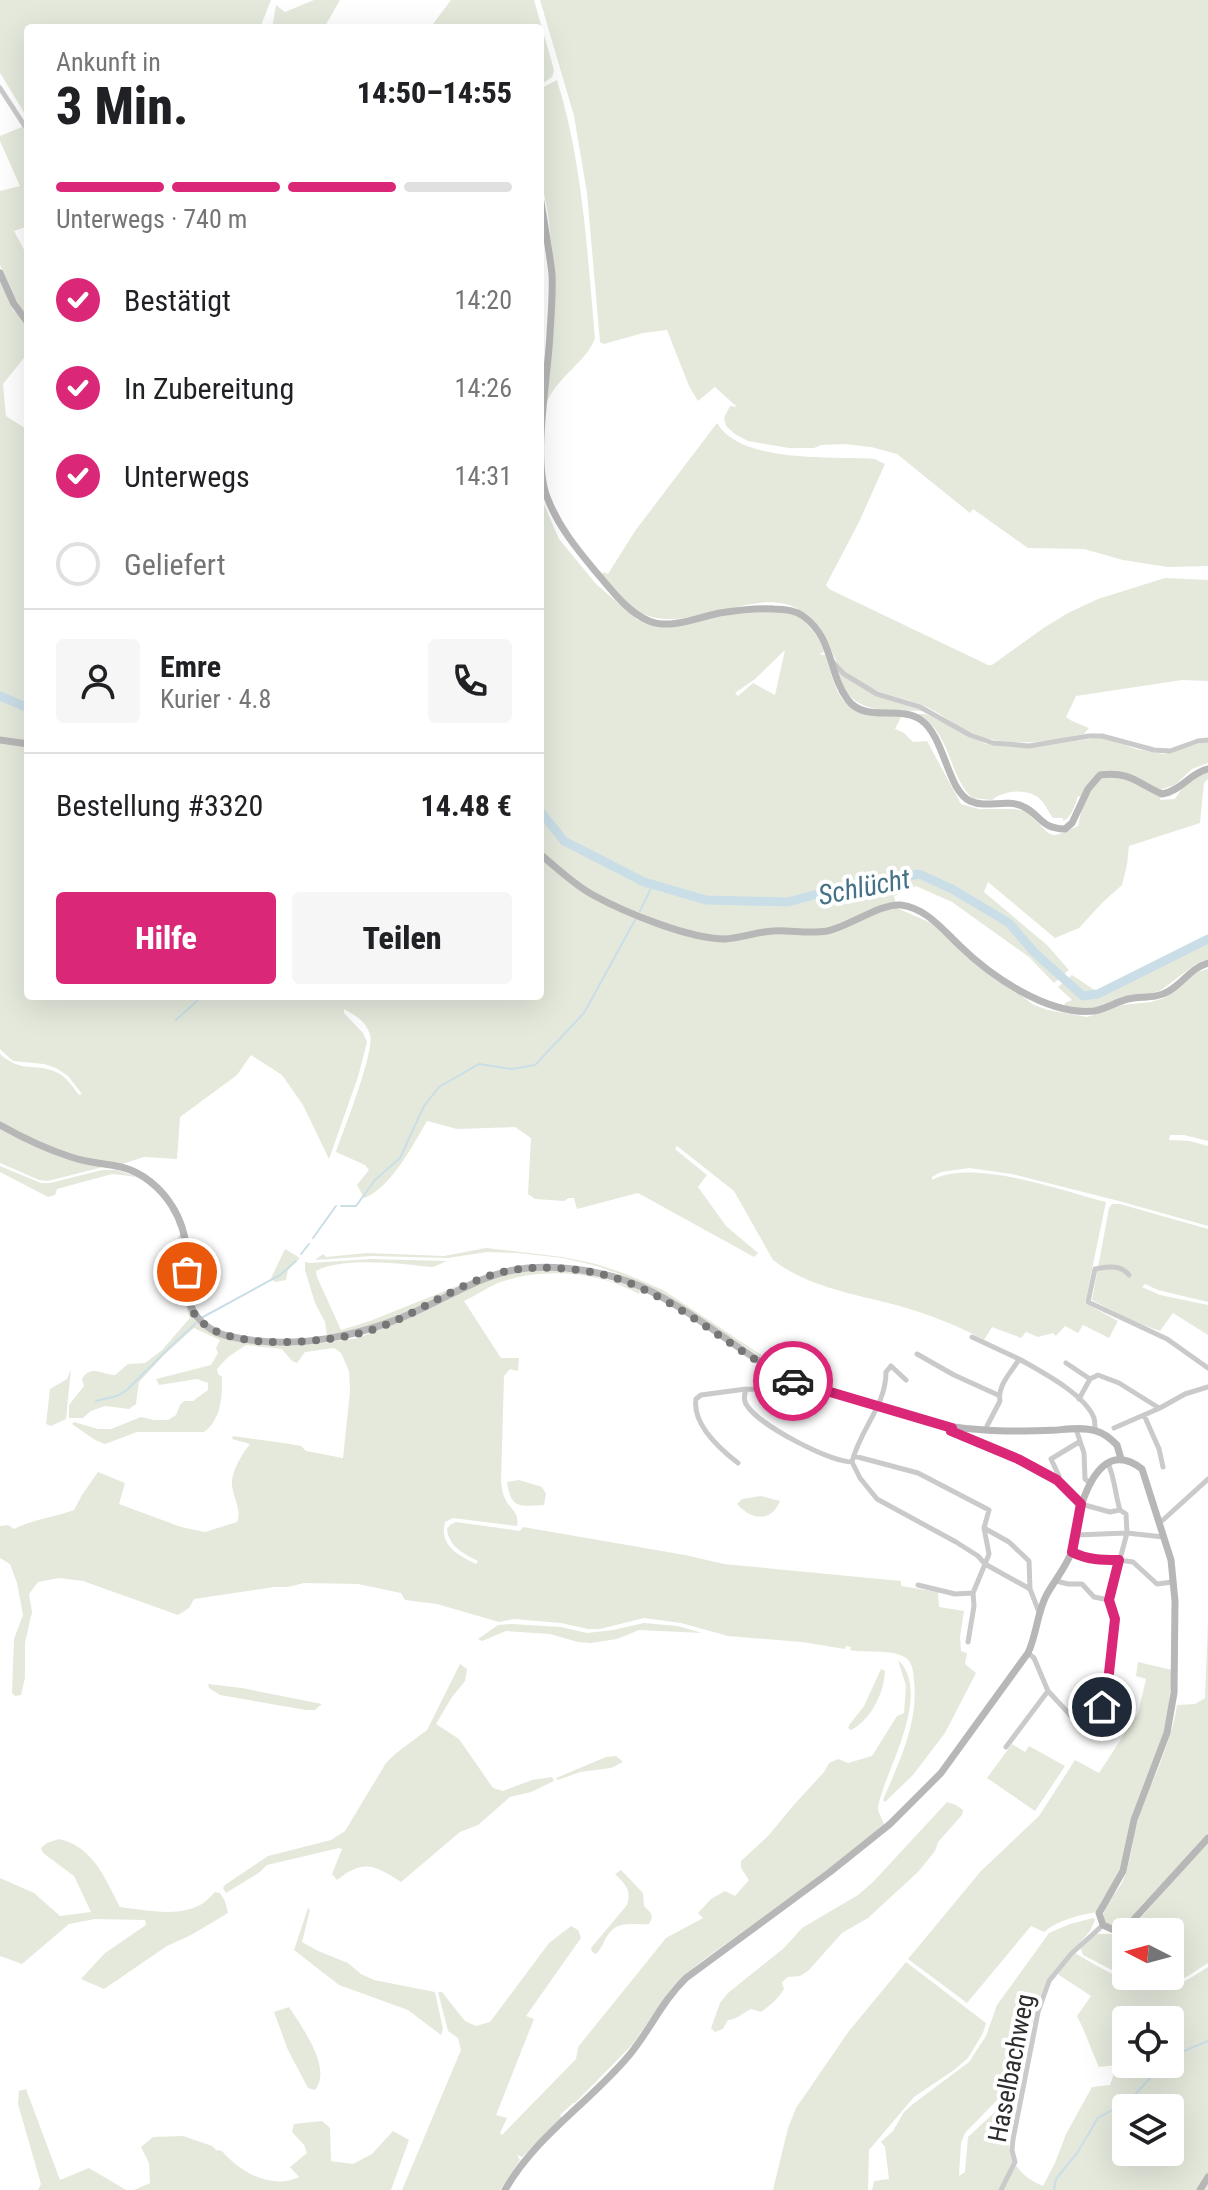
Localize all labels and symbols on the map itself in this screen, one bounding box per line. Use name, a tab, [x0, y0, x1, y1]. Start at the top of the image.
water label: Schlücht	[815, 862, 914, 912]
pin	[153, 1238, 221, 1306]
courier	[753, 1341, 833, 1421]
pin	[1068, 1673, 1136, 1741]
north arrow	[1112, 1918, 1184, 1990]
street label: Haselbachweg	[982, 1991, 1040, 2145]

